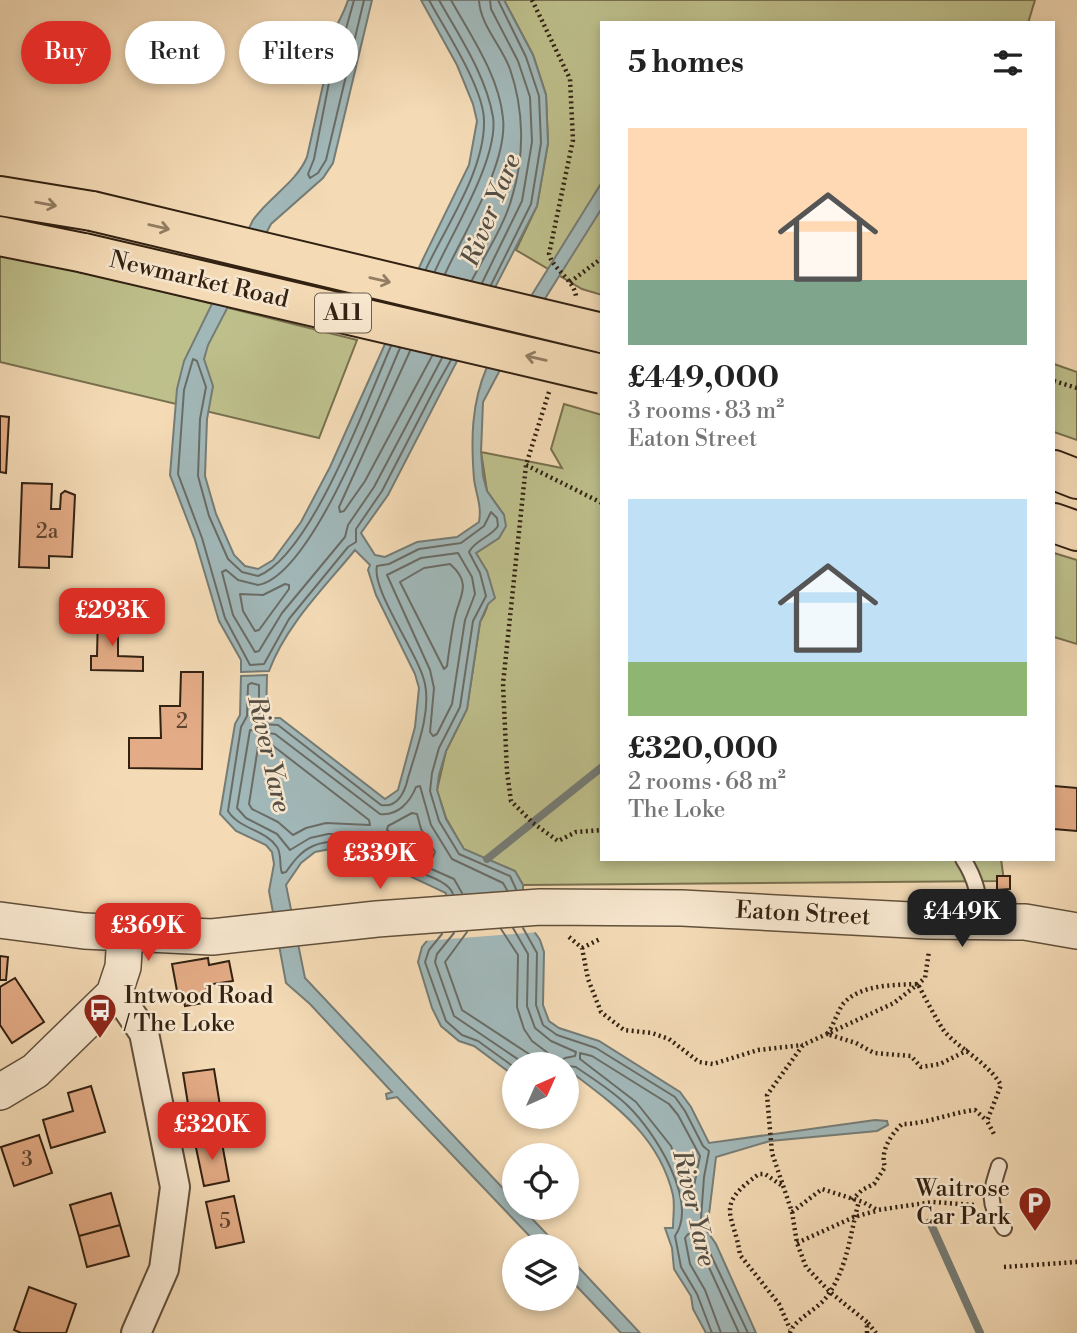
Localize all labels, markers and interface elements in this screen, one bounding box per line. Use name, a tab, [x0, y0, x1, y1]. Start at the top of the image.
chip: Buy	[21, 21, 111, 84]
chip: Rent	[125, 21, 225, 84]
chip: Filters	[239, 21, 358, 84]
text: 5 homes	[628, 44, 744, 82]
icon: filters	[989, 44, 1027, 82]
water label: River Yare	[454, 149, 528, 272]
icon: home	[765, 174, 891, 300]
one-way arrow	[34, 198, 57, 211]
one-way arrow	[147, 221, 170, 234]
street label: Newmarket Road	[106, 245, 292, 315]
one-way arrow	[368, 274, 391, 287]
road number: A11	[315, 294, 371, 332]
one-way arrow	[525, 351, 547, 364]
text: £449,000	[628, 359, 779, 397]
text: 3 rooms · 83 m²	[628, 397, 784, 425]
text: Eaton Street	[628, 425, 757, 453]
house number: 2a	[36, 519, 59, 545]
icon: home	[765, 545, 891, 671]
pin: £293K	[63, 588, 161, 648]
text: £293K	[75, 597, 149, 625]
water label: River Yare	[240, 692, 298, 815]
house number: 2	[176, 709, 188, 735]
text: £320,000	[628, 730, 778, 768]
text: 2 rooms · 68 m²	[628, 768, 786, 796]
text: The Loke	[628, 796, 725, 824]
pin: £339K	[331, 832, 429, 891]
text: £339K	[343, 840, 417, 868]
pin: £449K	[913, 890, 1011, 949]
street label: Eaton Street	[735, 895, 872, 933]
text: £449K	[923, 898, 1001, 926]
pin: £369K	[99, 904, 197, 963]
text: £369K	[111, 912, 185, 940]
place label: Intwood Road / The Loke	[123, 981, 274, 1039]
bus stop icon: Intwood Road / The Loke	[81, 991, 119, 1040]
north arrow	[502, 1052, 579, 1129]
map controls	[502, 1052, 579, 1311]
pin: £320K	[163, 1102, 261, 1162]
text: £320K	[174, 1111, 250, 1139]
button: locate	[502, 1143, 579, 1220]
water label: River Yare	[665, 1146, 723, 1269]
house number: 3	[21, 1147, 33, 1173]
place label: Waitrose Car Park	[914, 1174, 1011, 1232]
parking icon: Waitrose Car Park	[1016, 1184, 1054, 1233]
house number: 5	[219, 1209, 231, 1235]
button: layers	[502, 1234, 579, 1311]

